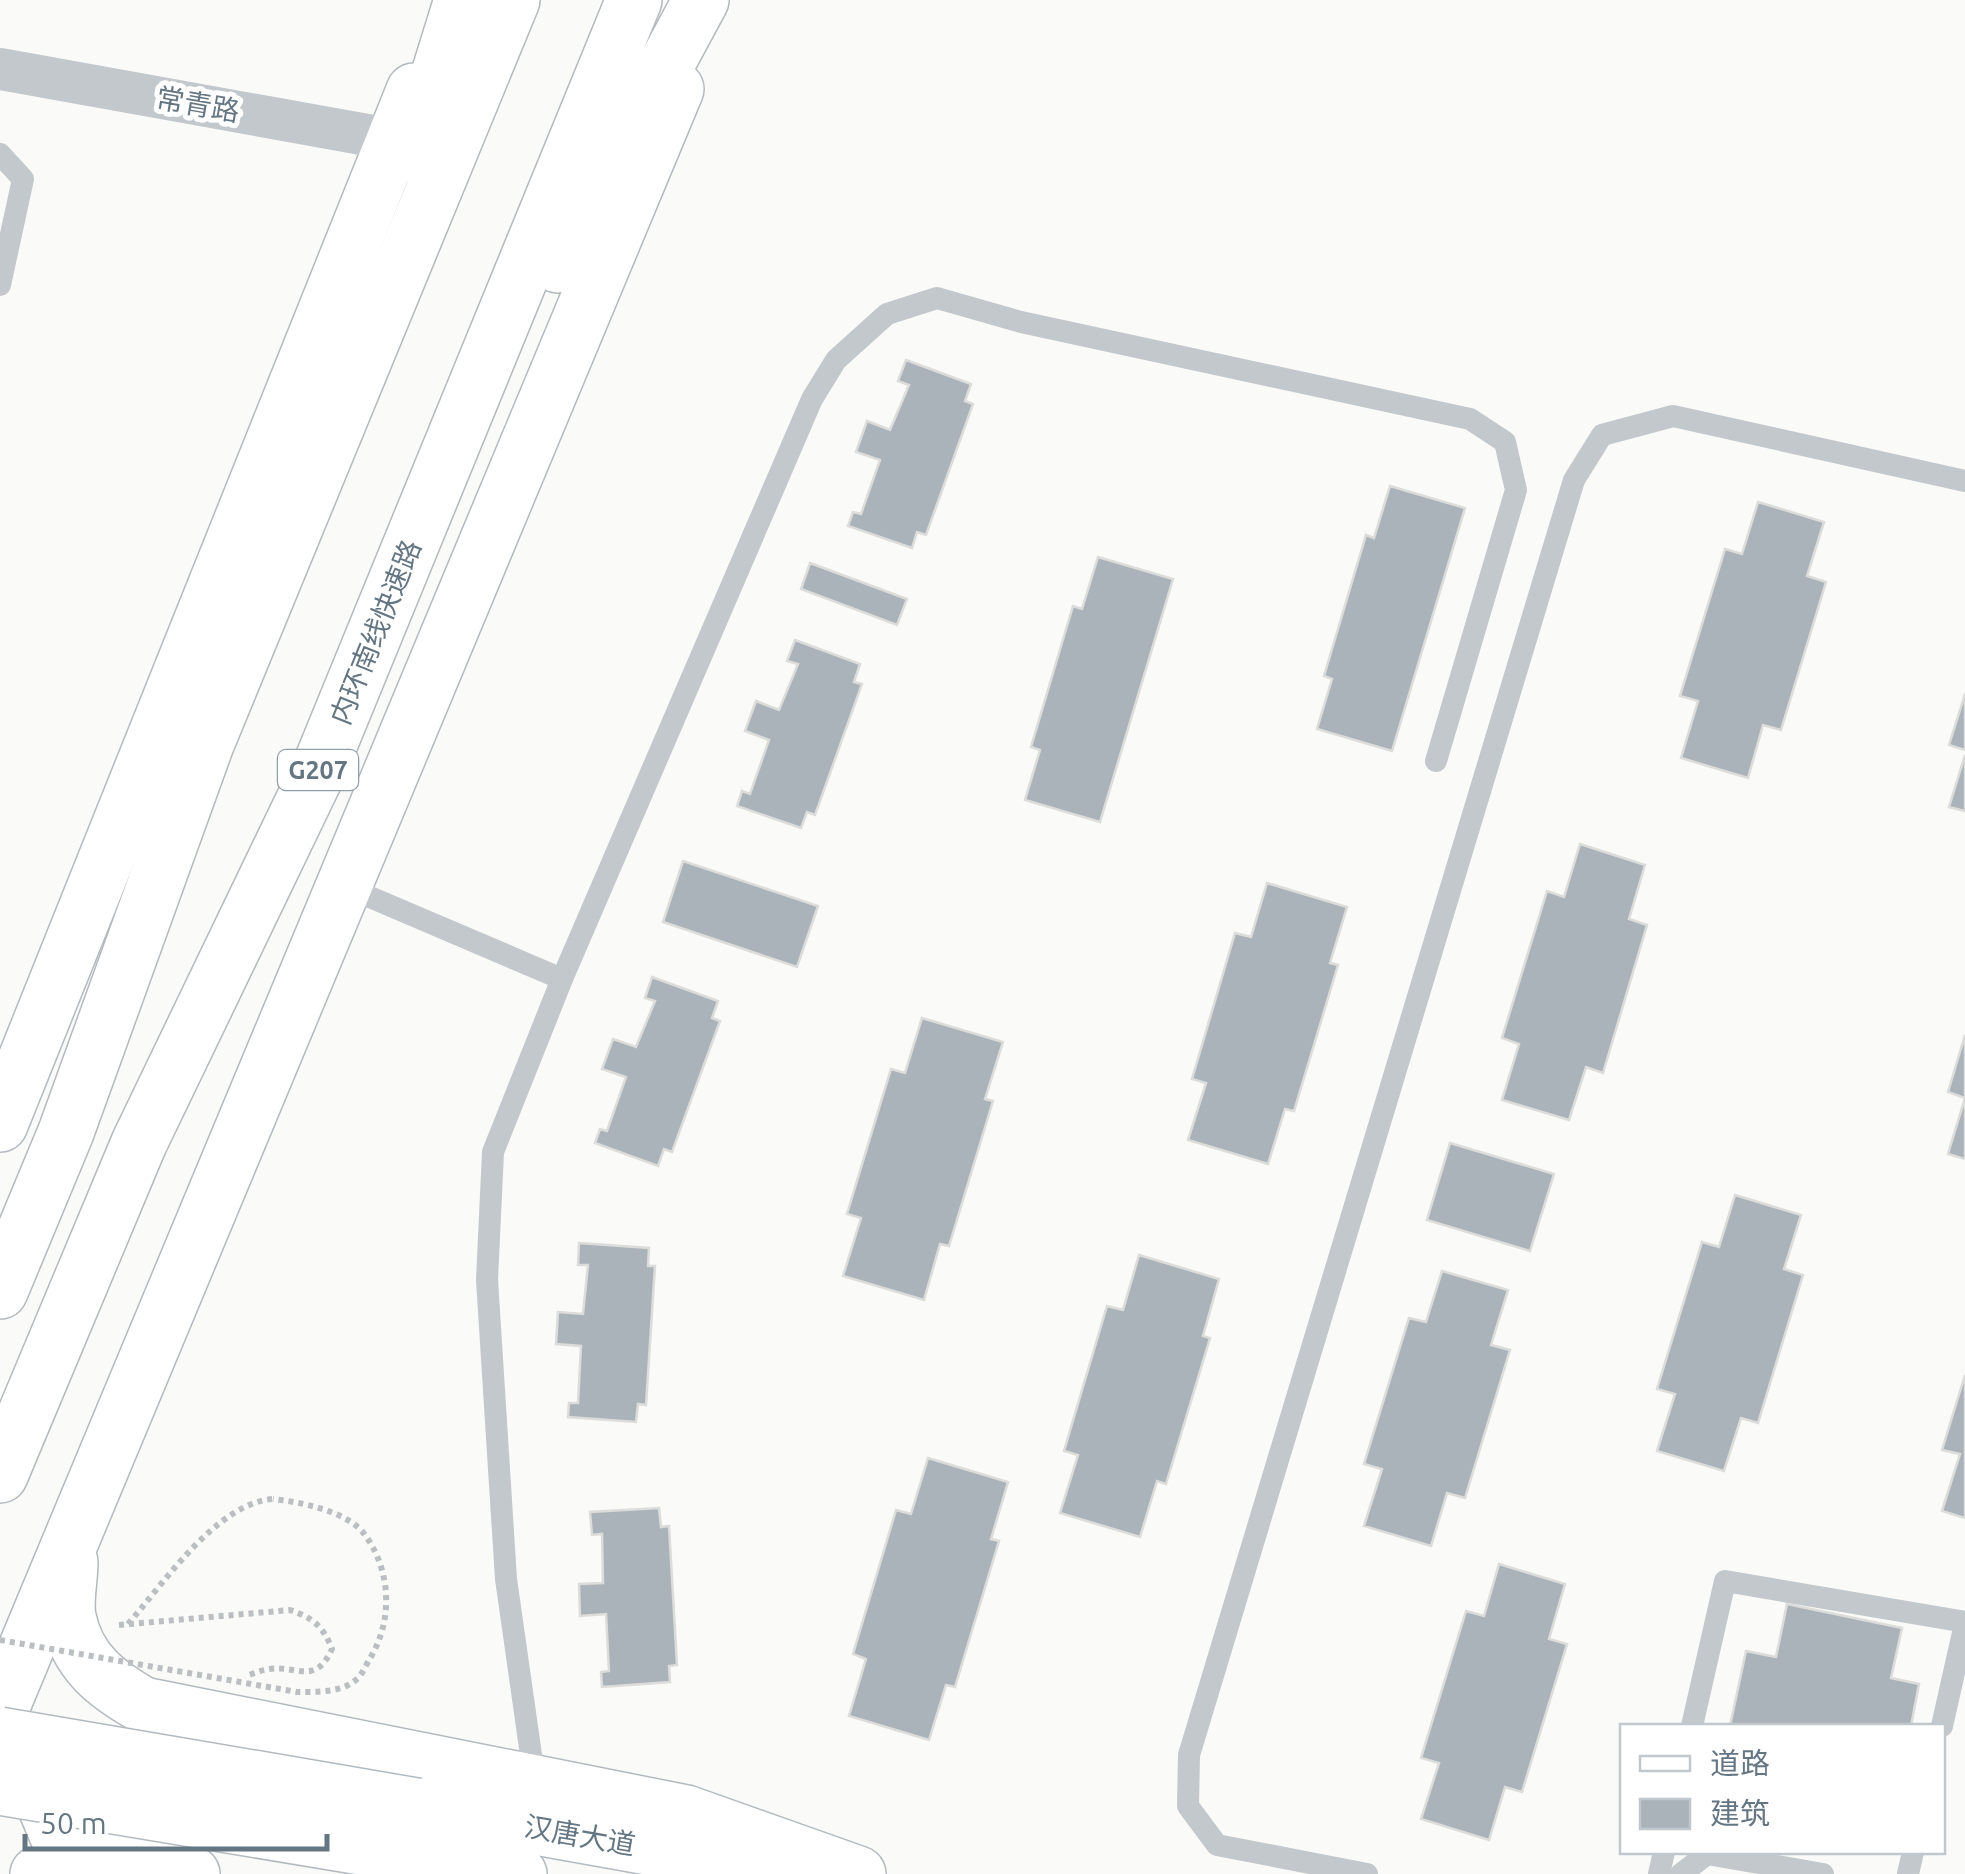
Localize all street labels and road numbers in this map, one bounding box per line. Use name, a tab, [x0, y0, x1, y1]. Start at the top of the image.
street label: 常青路	[154, 81, 242, 127]
street label: 内环南线快速路	[324, 535, 426, 729]
road number: G207	[278, 750, 358, 790]
street label: 汉唐大道	[522, 1810, 638, 1860]

